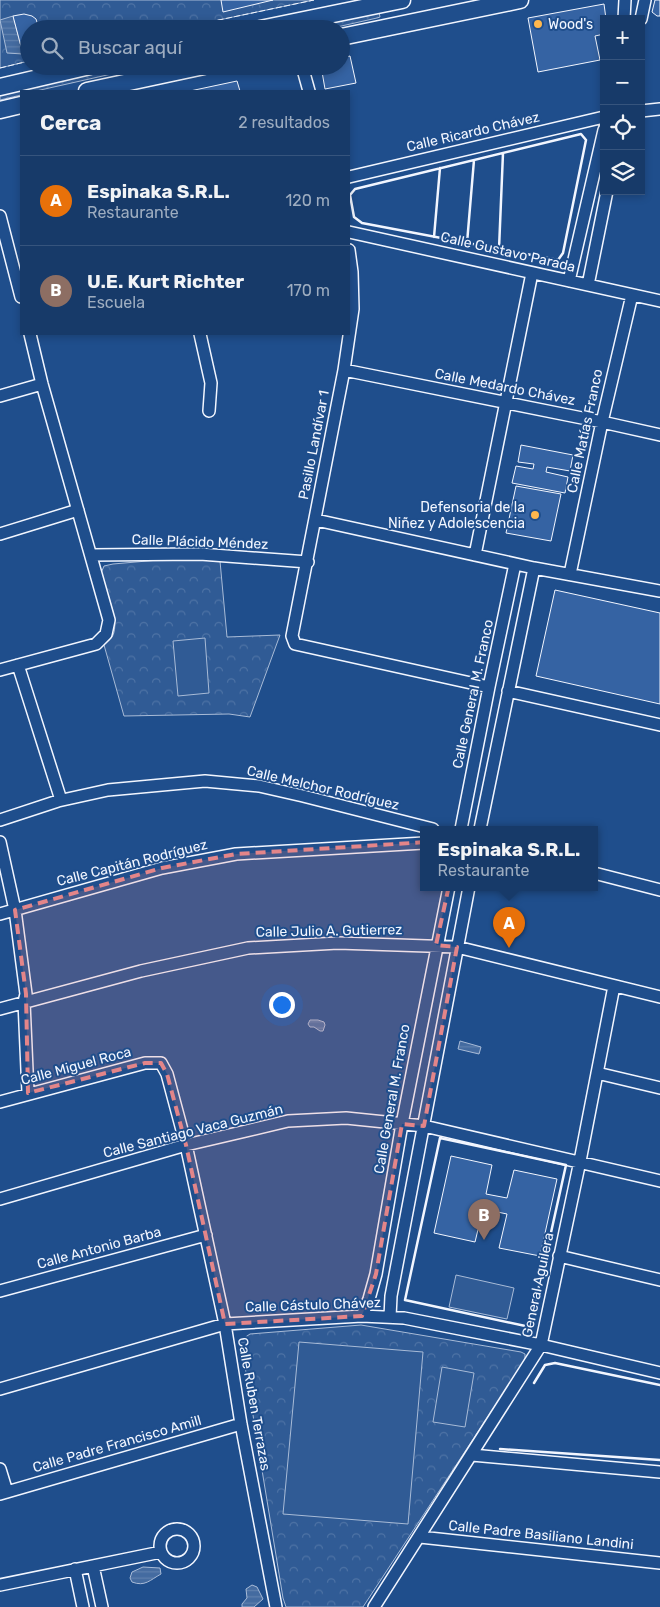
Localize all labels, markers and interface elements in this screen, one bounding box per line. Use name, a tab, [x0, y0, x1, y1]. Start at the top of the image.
map controls	[600, 15, 645, 195]
button: +	[600, 15, 645, 60]
place label: Wood's	[548, 16, 593, 33]
marker: Wood's	[532, 18, 544, 30]
search box	[20, 20, 350, 75]
icon: search	[38, 34, 66, 62]
text: Buscar aquí	[78, 36, 182, 59]
button: −	[600, 60, 645, 105]
button: locate	[600, 105, 645, 150]
street label: Calle Ricardo Chávez	[405, 108, 541, 156]
text: Cerca	[40, 110, 101, 135]
text: 2 resultados	[238, 113, 330, 132]
button: layers	[600, 150, 645, 195]
text: Espinaka S.R.L.	[87, 180, 230, 203]
text: A	[50, 191, 62, 210]
text: 120 m	[285, 191, 330, 210]
text: Restaurante	[87, 203, 179, 222]
street label: Calle Gustavo Parada	[439, 228, 577, 276]
text: U.E. Kurt Richter	[87, 270, 244, 293]
text: B	[50, 281, 62, 300]
text: 170 m	[287, 281, 330, 300]
text: Escuela	[87, 293, 145, 312]
street label: Calle Medardo Chávez	[433, 365, 577, 409]
street label: Calle Matías Franco	[564, 367, 606, 495]
street label: Pasillo Landívar 1	[295, 389, 333, 501]
place label: Defensoria de la Niñez y Adolescencia	[388, 499, 525, 532]
marker: Defensoria de la Niñez y Adolescencia	[529, 509, 541, 521]
street label: Calle Plácido Méndez	[131, 531, 269, 553]
street label: Calle General M. Franco	[449, 618, 497, 770]
street label: Calle Melchor Rodríguez	[245, 762, 401, 814]
popup	[420, 826, 598, 891]
street label: Calle Capitán Rodríguez	[55, 836, 209, 890]
text: Espinaka S.R.L.	[438, 838, 580, 861]
text: Restaurante	[438, 861, 529, 880]
pin: A	[493, 907, 525, 948]
street label: Calle Julio A. Gutierrez	[255, 921, 403, 941]
your location	[269, 992, 295, 1018]
street label: Calle General M. Franco	[370, 1023, 414, 1175]
street label: Calle Miguel Roca	[19, 1043, 133, 1089]
street label: Calle Santiago Vaca Guzmán	[101, 1100, 285, 1162]
pin: B	[468, 1199, 500, 1240]
street label: Calle Antonio Barba	[35, 1223, 163, 1273]
street label: General Aguilera	[519, 1231, 557, 1339]
street label: Calle Cástulo Chávez	[245, 1294, 381, 1316]
street label: Calle Ruben Terrazas	[234, 1336, 274, 1472]
street label: Calle Padre Francisco Amill	[31, 1412, 203, 1476]
street label: Calle Padre Basiliano Landini	[447, 1517, 635, 1553]

